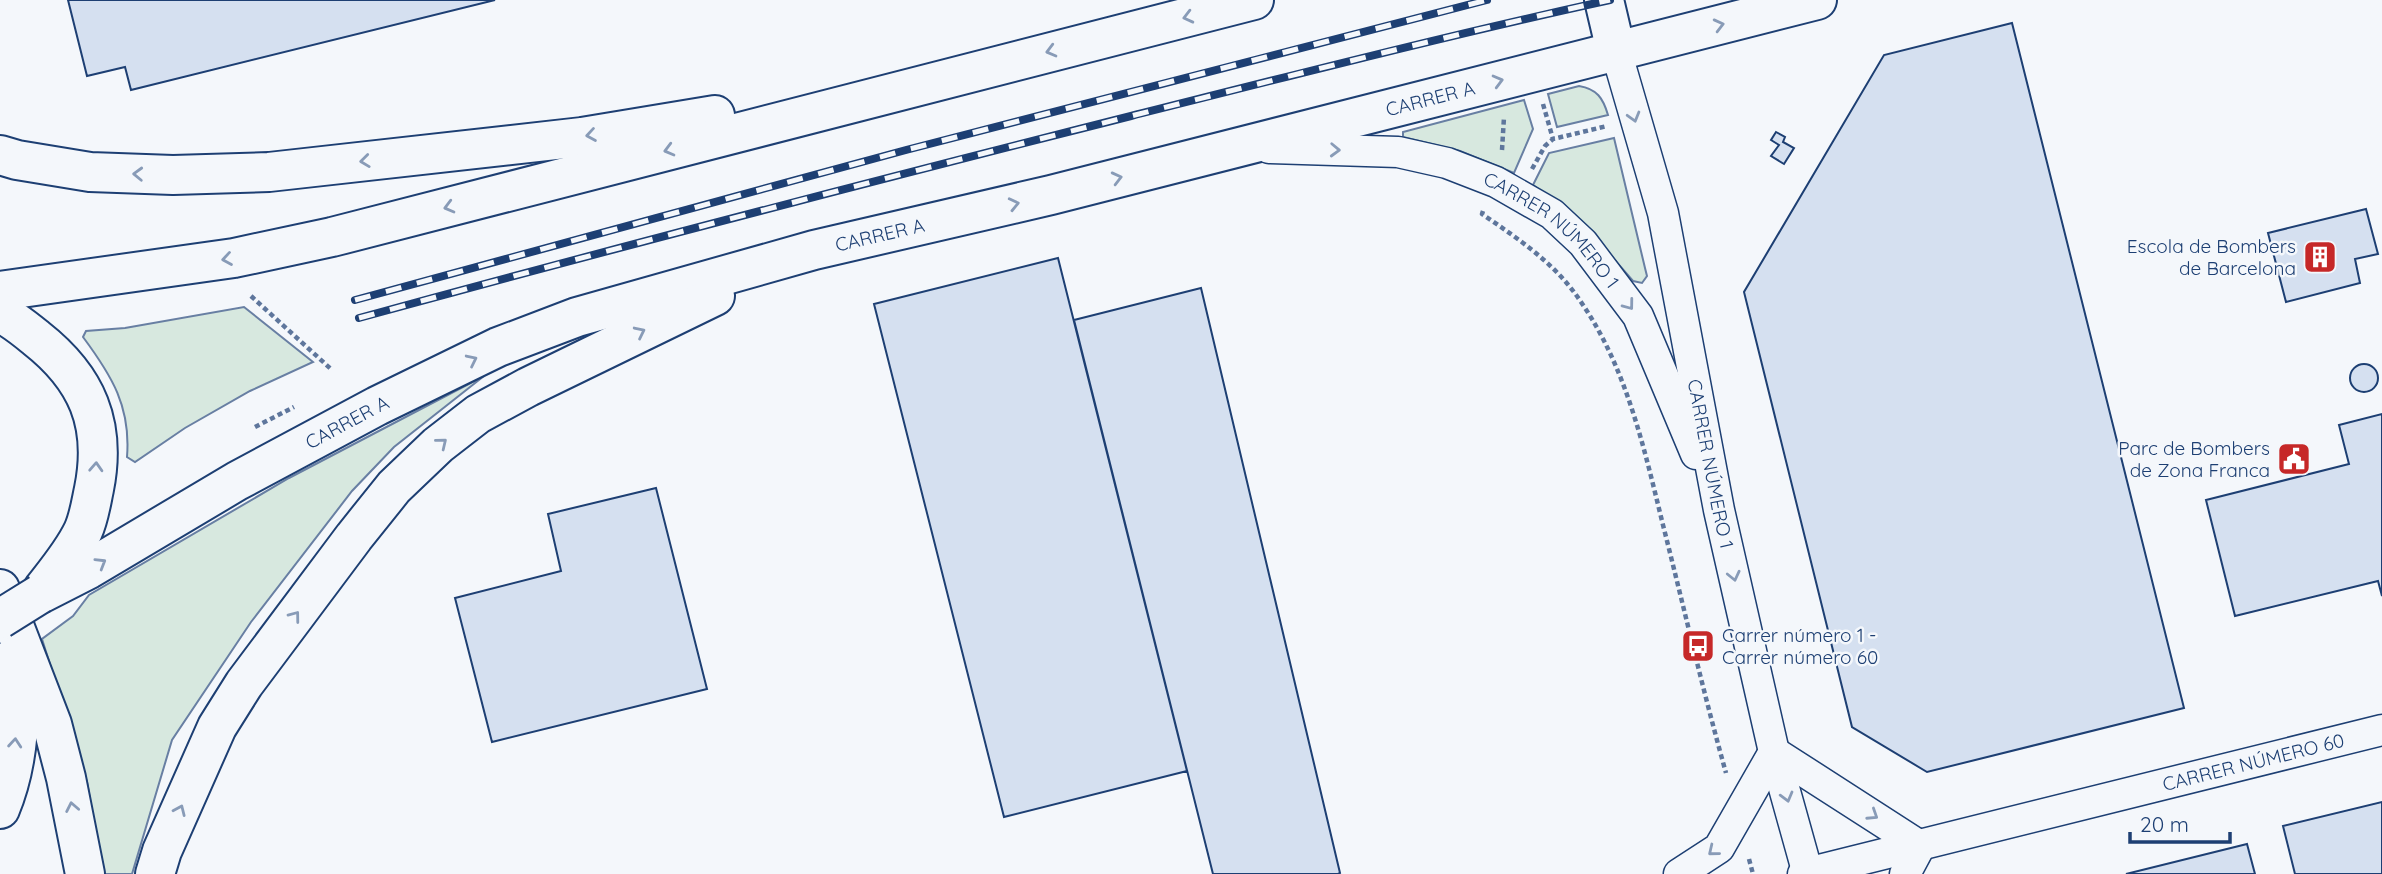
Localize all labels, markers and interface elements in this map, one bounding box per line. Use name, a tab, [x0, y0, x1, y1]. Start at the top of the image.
one-way arrow	[1182, 8, 1194, 23]
one-way arrow	[1713, 19, 1725, 33]
one-way arrow	[1046, 43, 1058, 58]
one-way arrow	[1492, 75, 1504, 89]
street label: CARRER A	[1383, 76, 1477, 121]
one-way arrow	[1626, 111, 1640, 123]
one-way arrow	[585, 127, 597, 142]
one-way arrow	[663, 141, 675, 156]
one-way arrow	[1330, 143, 1341, 158]
one-way arrow	[359, 153, 370, 168]
one-way arrow	[132, 166, 143, 181]
street label: CARRER NÚMERO 1	[1481, 167, 1625, 293]
one-way arrow	[1111, 172, 1123, 186]
one-way arrow	[1008, 198, 1020, 212]
one-way arrow	[443, 199, 455, 213]
street label: CARRER A	[833, 213, 927, 257]
place label: Escola de Bombers de Barcelona	[2127, 234, 2296, 280]
building icon: Escola de Bombers de Barcelona	[2301, 238, 2339, 276]
one-way arrow	[221, 251, 233, 266]
one-way arrow	[1621, 297, 1634, 309]
one-way arrow	[633, 326, 645, 340]
one-way arrow	[465, 354, 477, 368]
street label: CARRER NÚMERO 1	[1683, 377, 1739, 551]
street label: CARRER A	[301, 390, 393, 454]
place label: Parc de Bombers de Zona Franca	[2118, 436, 2270, 482]
one-way arrow	[433, 439, 446, 451]
public building icon: Parc de Bombers de Zona Franca	[2275, 440, 2313, 478]
one-way arrow	[89, 461, 104, 472]
one-way arrow	[93, 558, 106, 571]
one-way arrow	[1726, 570, 1740, 582]
one-way arrow	[287, 611, 299, 623]
place label: Carrer número 1 - Carrer número 60	[1722, 623, 1878, 669]
bus stop icon: Carrer número 1 - Carrer número 60	[1679, 627, 1717, 665]
street label: CARRER NÚMERO 60	[2160, 728, 2347, 796]
one-way arrow	[7, 737, 22, 748]
one-way arrow	[1778, 791, 1793, 803]
scale bar	[2130, 800, 2230, 844]
one-way arrow	[65, 801, 80, 813]
one-way arrow	[172, 805, 186, 818]
one-way arrow	[1865, 807, 1878, 819]
text: 20 m	[2140, 811, 2189, 837]
one-way arrow	[1708, 842, 1720, 855]

